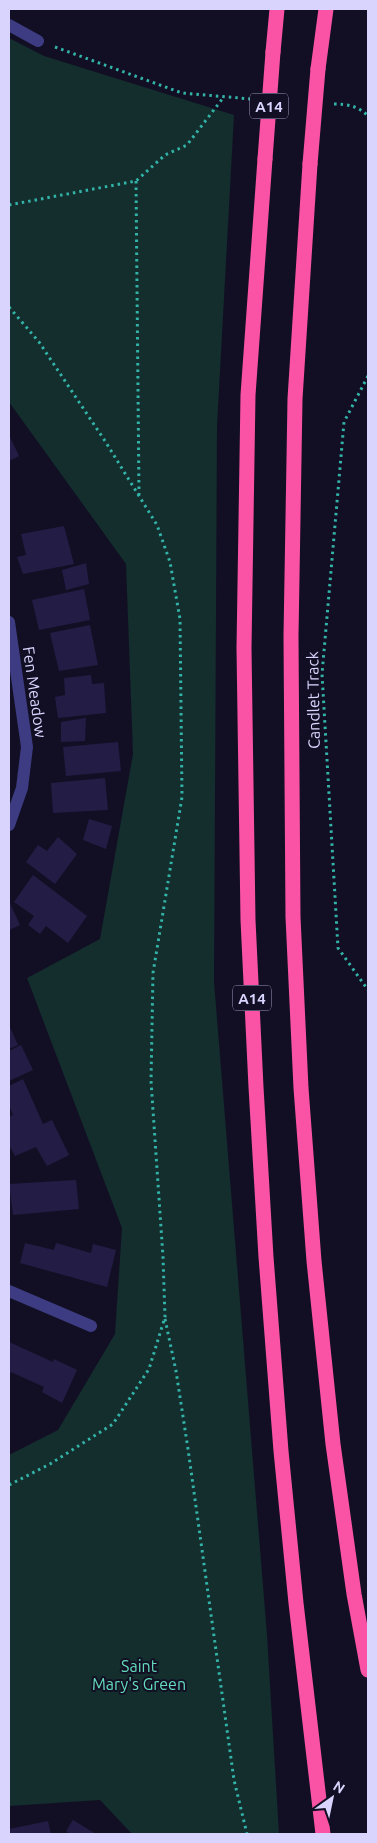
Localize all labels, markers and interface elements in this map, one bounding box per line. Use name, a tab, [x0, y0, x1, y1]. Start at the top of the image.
road number: A14	[250, 94, 288, 118]
street label: Fen Meadow	[20, 645, 50, 739]
street label: Candlet Track	[303, 651, 323, 749]
road number: A14	[233, 986, 271, 1010]
park label: Saint Mary's Green	[92, 1657, 186, 1693]
north arrow	[307, 1773, 357, 1823]
text: N	[330, 1778, 348, 1797]

